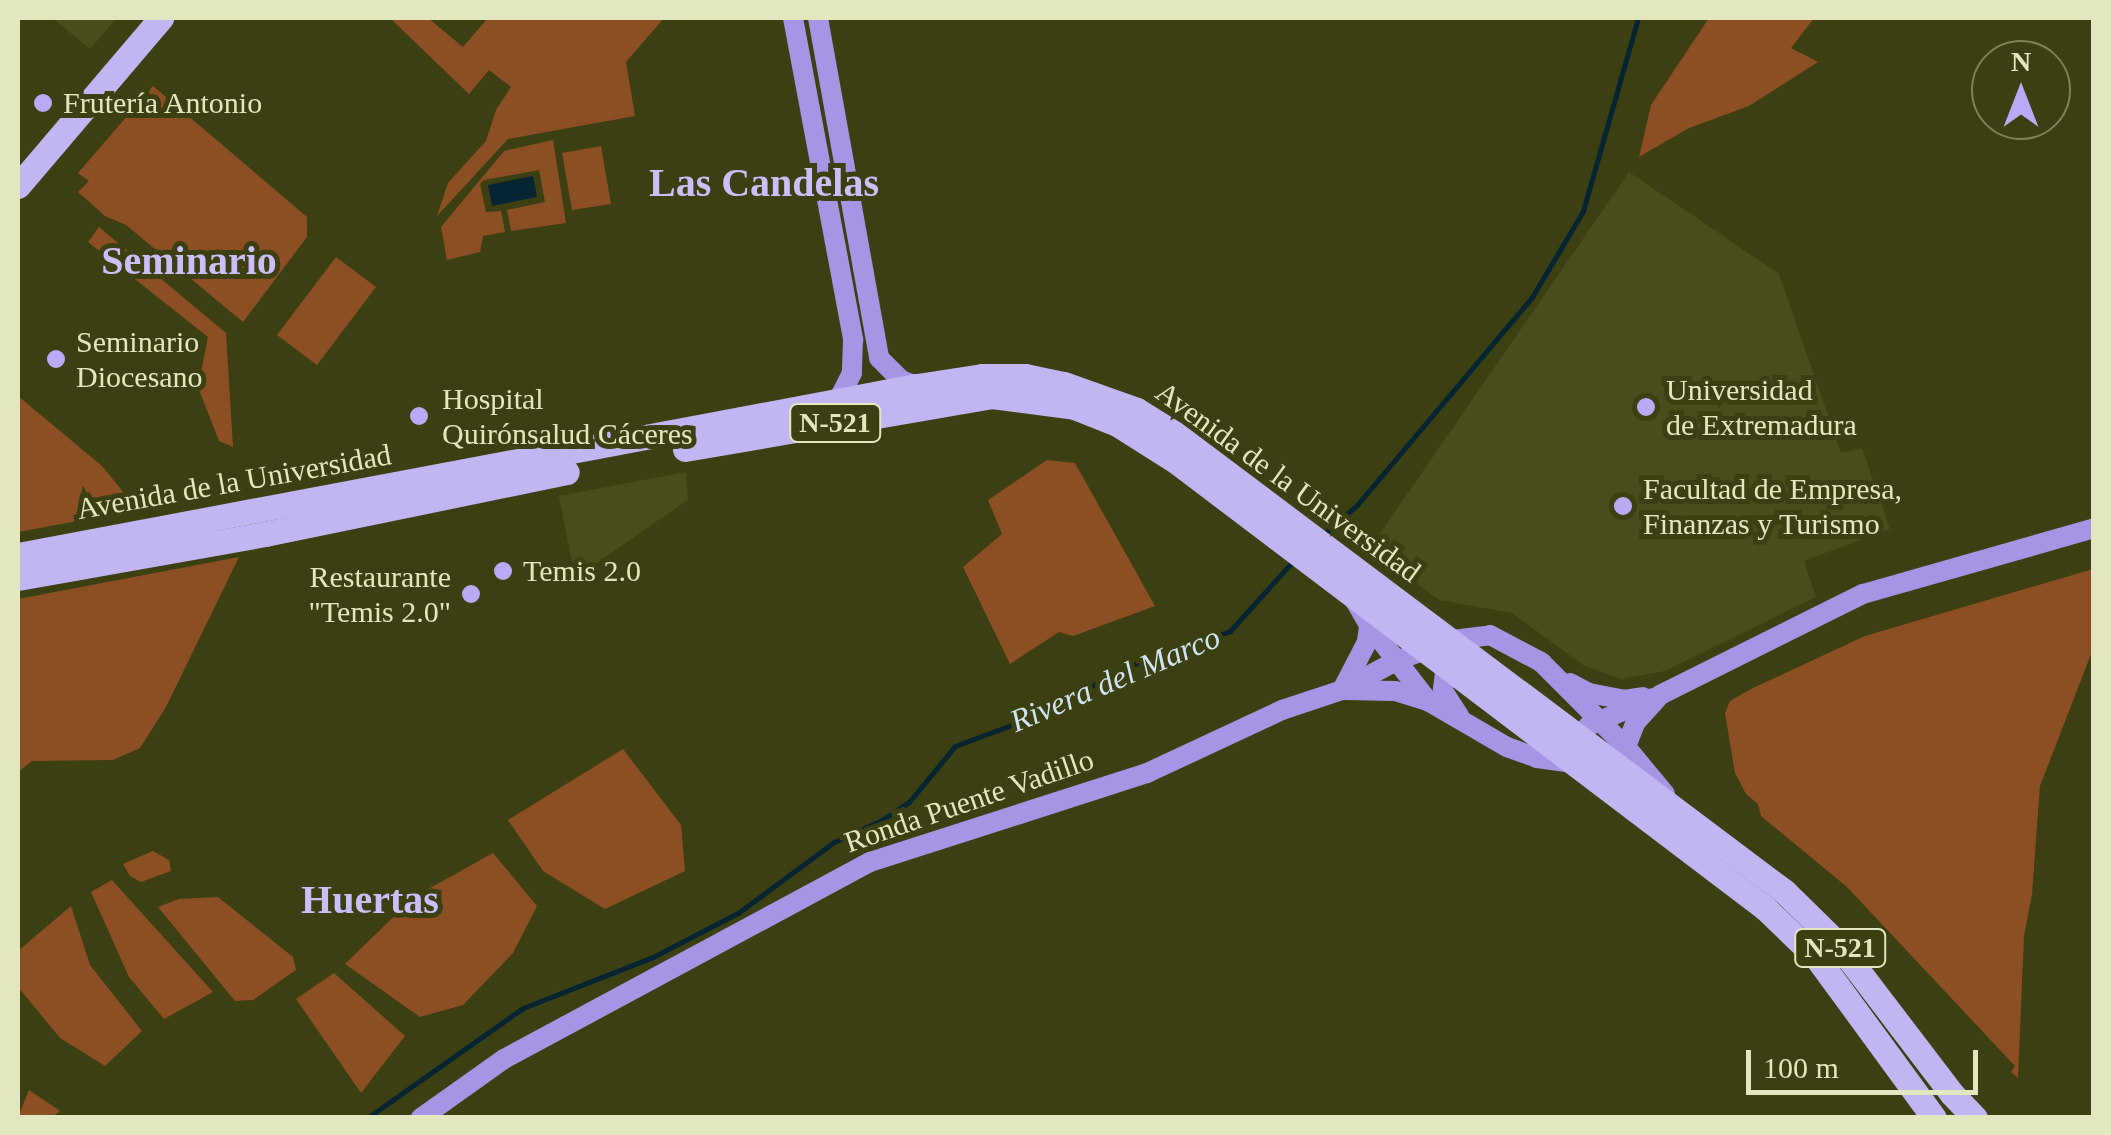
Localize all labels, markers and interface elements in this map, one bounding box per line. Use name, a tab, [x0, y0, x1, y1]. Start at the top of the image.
north arrow	[1971, 40, 2071, 140]
text: N	[2011, 46, 2031, 77]
place label: Frutería Antonio	[63, 85, 264, 121]
marker: Frutería Antonio	[32, 92, 54, 114]
district label: Las Candelas	[649, 159, 879, 207]
district label: Seminario	[101, 237, 277, 285]
place label: Seminario Diocesano	[76, 324, 203, 394]
marker: Seminario Diocesano	[45, 348, 67, 370]
place label: Universidad de Extremadura	[1666, 372, 1857, 442]
street label: Avenida de la Universidad	[1149, 374, 1427, 590]
place label: Hospital Quirónsalud Cáceres	[442, 381, 693, 452]
marker: Universidad de Extremadura	[1635, 396, 1657, 418]
road number: N-521	[788, 400, 882, 446]
marker: Hospital Quirónsalud Cáceres	[406, 403, 432, 429]
street label: Avenida de la Universidad	[74, 437, 394, 527]
place label: Facultad de Empresa, Finanzas y Turismo	[1643, 471, 1902, 542]
marker: Facultad de Empresa, Finanzas y Turismo	[1612, 495, 1634, 517]
place label: Temis 2.0	[523, 553, 641, 589]
place label: Restaurante "Temis 2.0"	[309, 559, 451, 630]
marker: Temis 2.0	[492, 560, 514, 582]
marker: Restaurante "Temis 2.0"	[460, 583, 482, 605]
water label: Rivera del Marco	[1004, 617, 1226, 741]
street label: Ronda Puente Vadillo	[839, 741, 1099, 861]
district label: Huertas	[301, 876, 439, 924]
road number: N-521	[1792, 925, 1888, 971]
scale bar	[1751, 1030, 1984, 1092]
text: 100 m	[1763, 1051, 1839, 1084]

